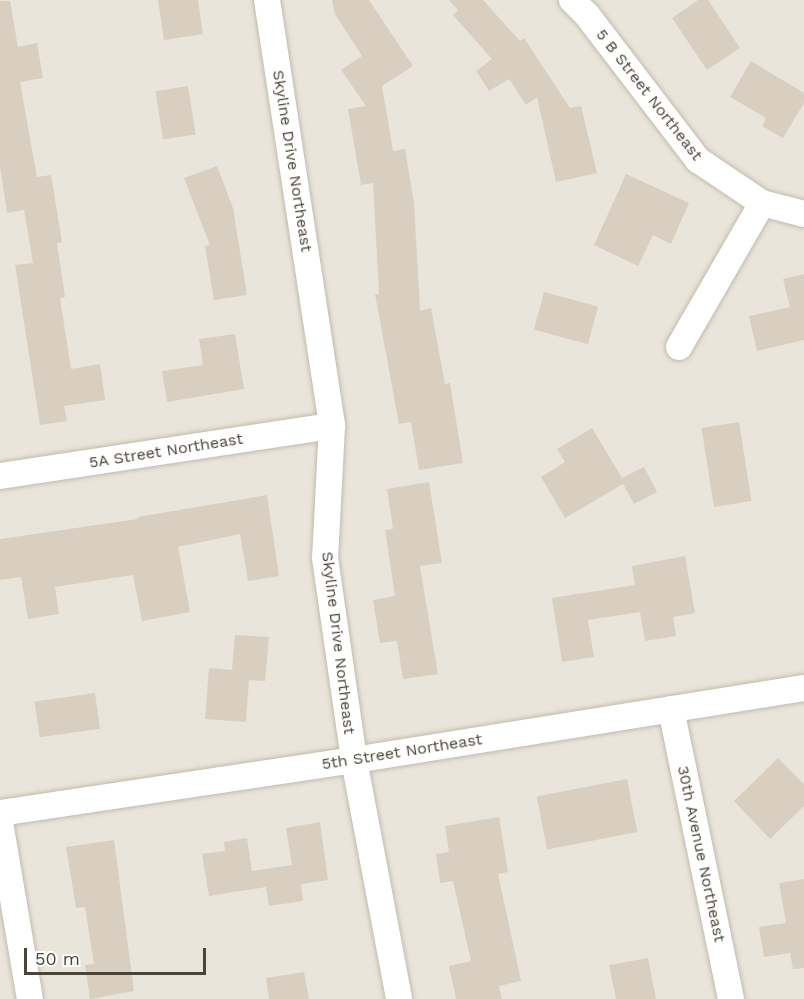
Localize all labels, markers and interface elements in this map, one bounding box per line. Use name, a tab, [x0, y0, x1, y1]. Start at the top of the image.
street label: 5 B Street Northeast	[592, 25, 706, 165]
street label: Skyline Drive Northeast	[268, 69, 316, 253]
street label: 5A Street Northeast	[87, 429, 245, 473]
street label: Skyline Drive Northeast	[317, 551, 359, 735]
street label: 5th Street Northeast	[320, 730, 484, 774]
street label: 30th Avenue Northeast	[673, 764, 729, 944]
scale bar	[27, 936, 208, 974]
text: 50 m	[35, 948, 80, 969]

